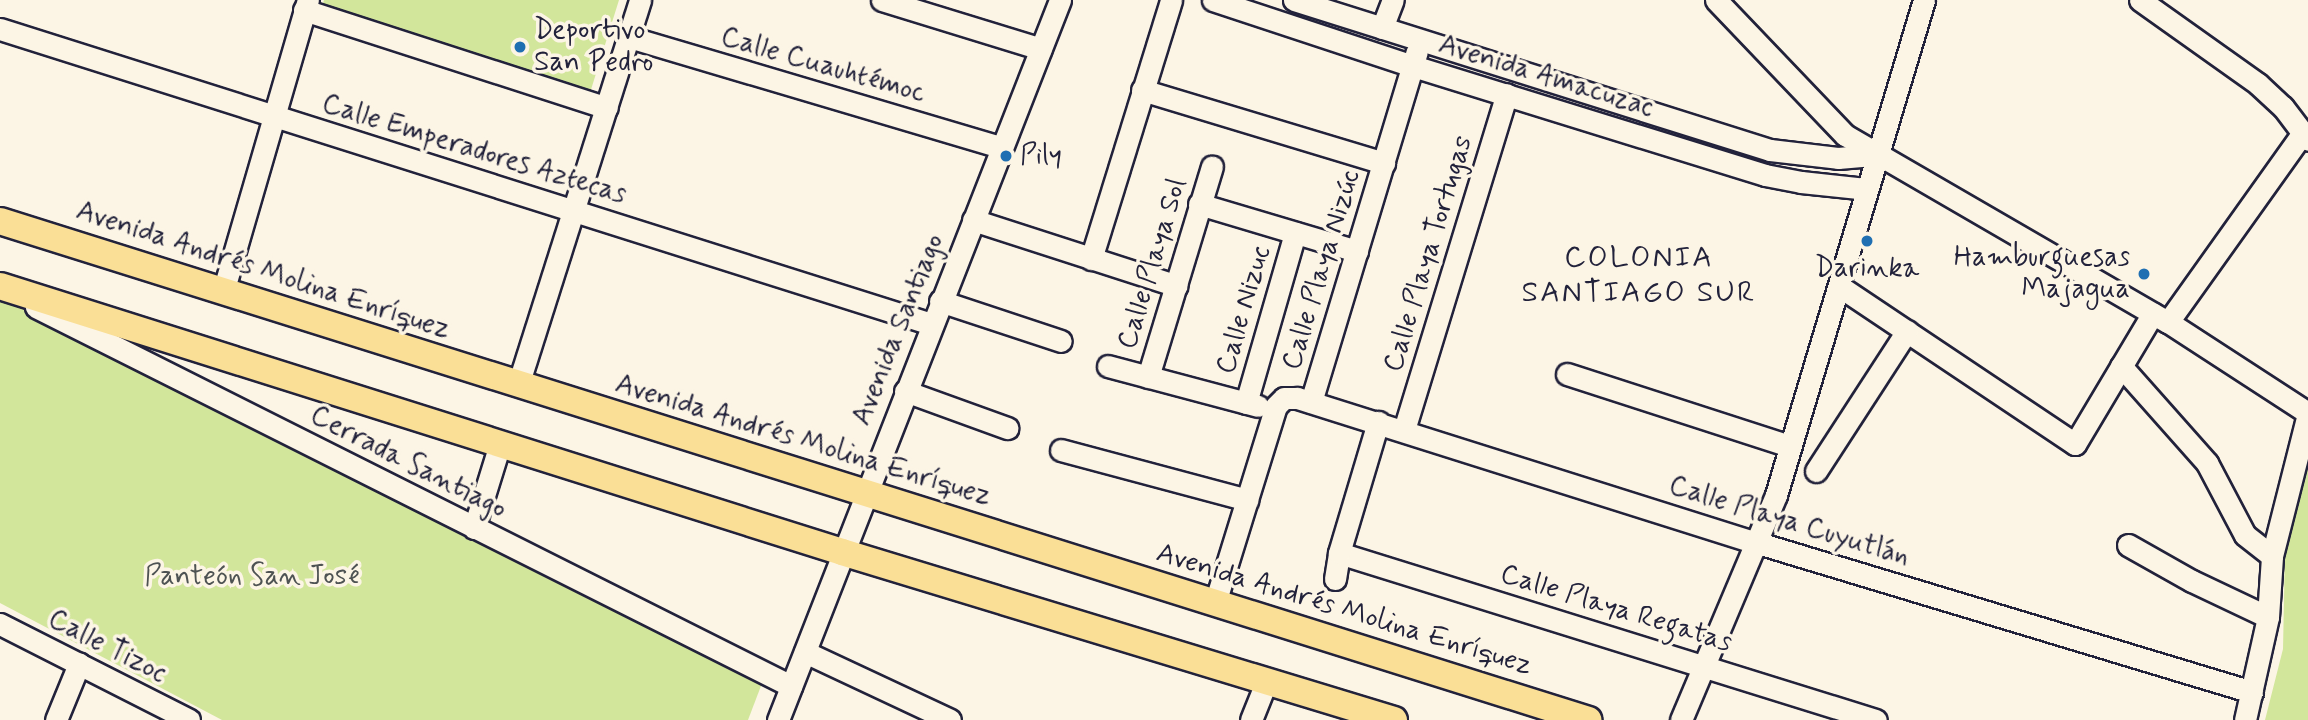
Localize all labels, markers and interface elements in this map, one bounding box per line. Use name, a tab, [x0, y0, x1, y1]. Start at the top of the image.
place label: Deportivo San Pedro	[534, 14, 652, 80]
street label: Calle Cuauhtémoc	[716, 20, 930, 112]
street label: Avenida Amacuzac	[1434, 28, 1658, 126]
marker: Deportivo San Pedro	[512, 39, 528, 55]
street label: Calle Emperadores Aztecas	[314, 87, 634, 213]
street label: Calle Playa Tortugas	[1377, 133, 1481, 375]
place label: Pily	[1020, 139, 1062, 173]
marker: Pily	[998, 148, 1014, 164]
street label: Calle Playa Nizúc	[1276, 168, 1368, 372]
street label: Calle Playa Sol	[1111, 176, 1195, 352]
street label: Avenida Andrés Molina Enríquez	[74, 195, 452, 347]
street label: Avenida Santiago	[845, 229, 953, 431]
marker: Darinka	[1859, 233, 1875, 249]
district label: COLONIA SANTIAGO SUR	[1521, 240, 1757, 310]
place label: Hamburguesas Majagua	[1954, 241, 2130, 307]
street label: Calle Nizuc	[1210, 244, 1278, 376]
place label: Darinka	[1815, 252, 1919, 286]
marker: Hamburguesas Majagua	[2136, 266, 2152, 282]
street label: Avenida Andrés Molina Enríquez	[613, 368, 993, 514]
street label: Cerrada Santiago	[306, 400, 510, 526]
street label: Calle Playa Cuyutlán	[1667, 470, 1911, 574]
street label: Avenida Andrés Molina Enríquez	[1154, 537, 1534, 683]
street label: Calle Playa Regatas	[1498, 558, 1734, 660]
park label: Panteón San José	[147, 560, 357, 594]
street label: Calle Tizoc	[44, 604, 170, 690]

